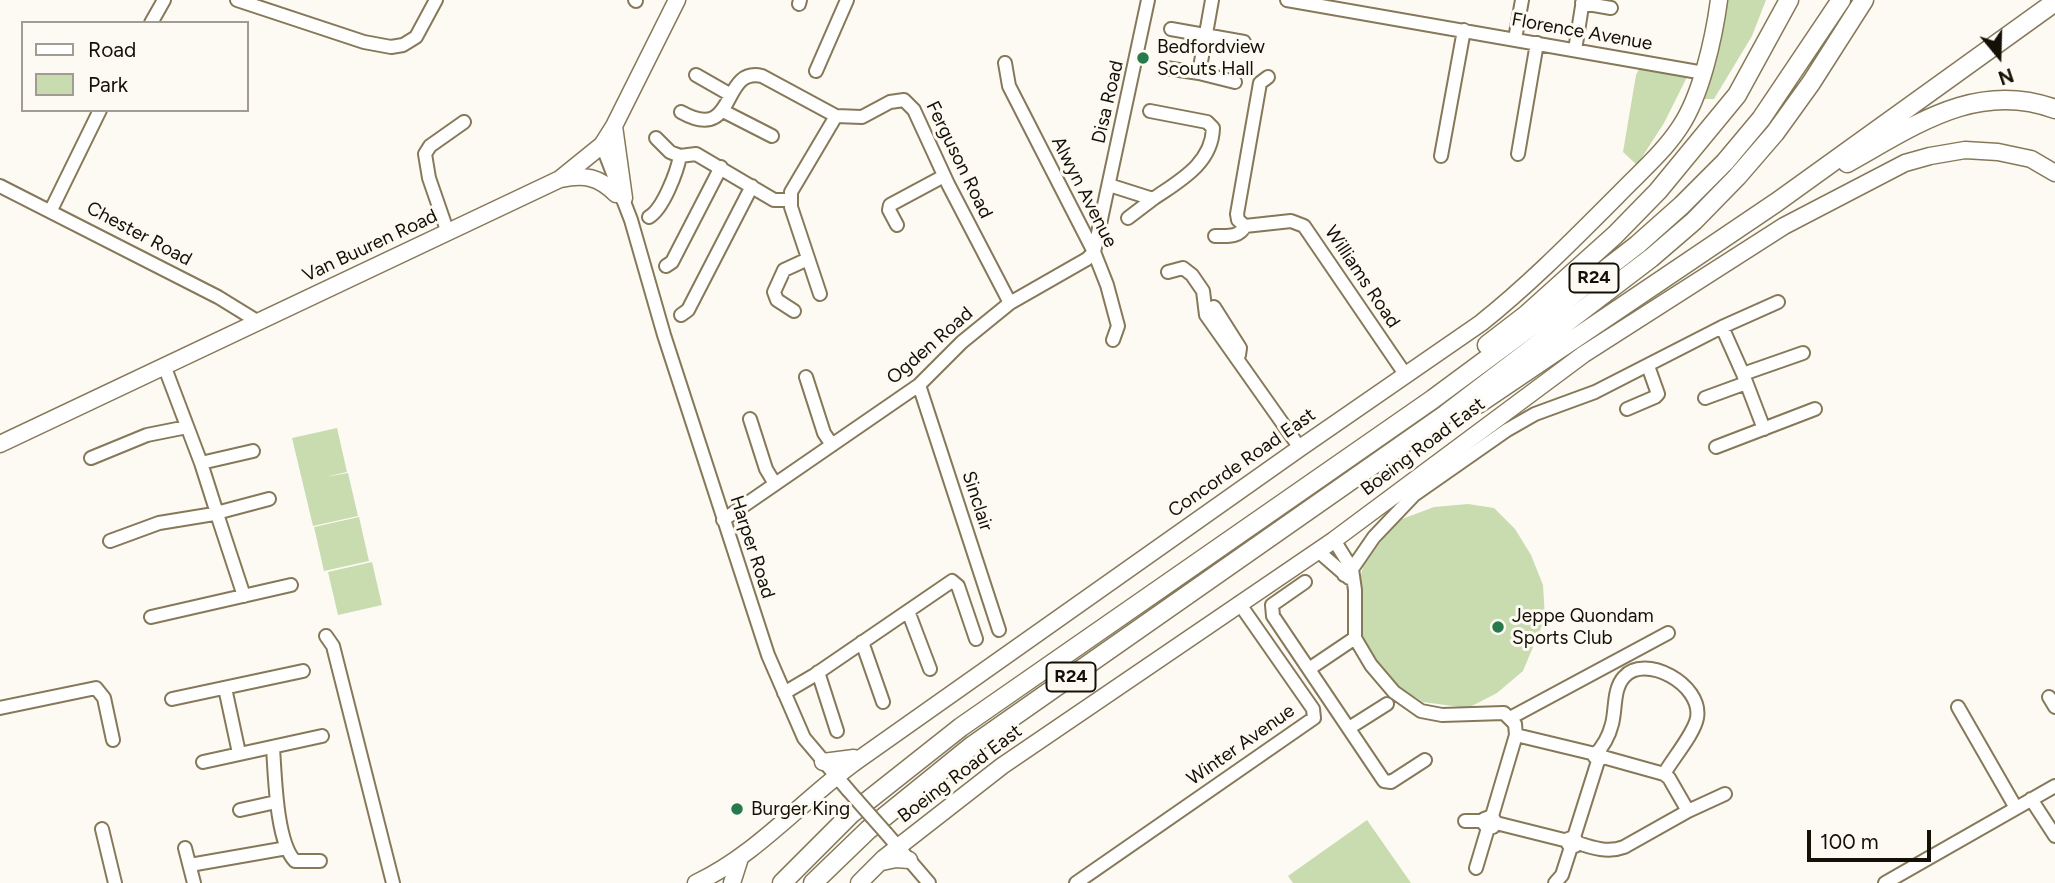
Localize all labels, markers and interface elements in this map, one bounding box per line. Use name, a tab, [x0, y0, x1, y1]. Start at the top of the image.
street label: Florence Avenue	[1510, 8, 1654, 56]
legend	[21, 21, 248, 112]
north arrow	[1964, 21, 2034, 91]
place label: Bedfordview Scouts Hall	[1157, 36, 1265, 80]
text: Road	[88, 37, 136, 62]
marker: Bedfordview Scouts Hall	[1135, 50, 1151, 66]
street label: Disa Road	[1087, 58, 1129, 146]
text: N	[1995, 63, 2017, 90]
text: Park	[88, 72, 128, 97]
street label: Ferguson Road	[921, 98, 997, 222]
street label: Alwyn Avenue	[1046, 133, 1122, 251]
street label: Chester Road	[82, 197, 196, 271]
street label: Van Buuren Road	[299, 205, 441, 287]
street label: Williams Road	[1319, 221, 1405, 333]
road number: R24	[1570, 264, 1618, 292]
street label: Ogden Road	[882, 302, 978, 390]
street label: Boeing Road East	[1357, 393, 1489, 501]
street label: Concorde Road East	[1164, 404, 1320, 522]
street label: Sinclair	[957, 468, 997, 534]
street label: Harper Road	[725, 493, 779, 601]
place label: Jeppe Quondam Sports Club	[1512, 605, 1654, 649]
marker: Jeppe Quondam Sports Club	[1490, 619, 1506, 635]
road number: R24	[1046, 662, 1096, 692]
street label: Winter Avenue	[1183, 699, 1299, 791]
street label: Boeing Road East	[894, 720, 1026, 828]
place label: Burger King	[751, 798, 850, 820]
marker: Burger King	[729, 801, 745, 817]
scale bar	[1810, 816, 1934, 860]
text: 100 m	[1820, 829, 1879, 854]

